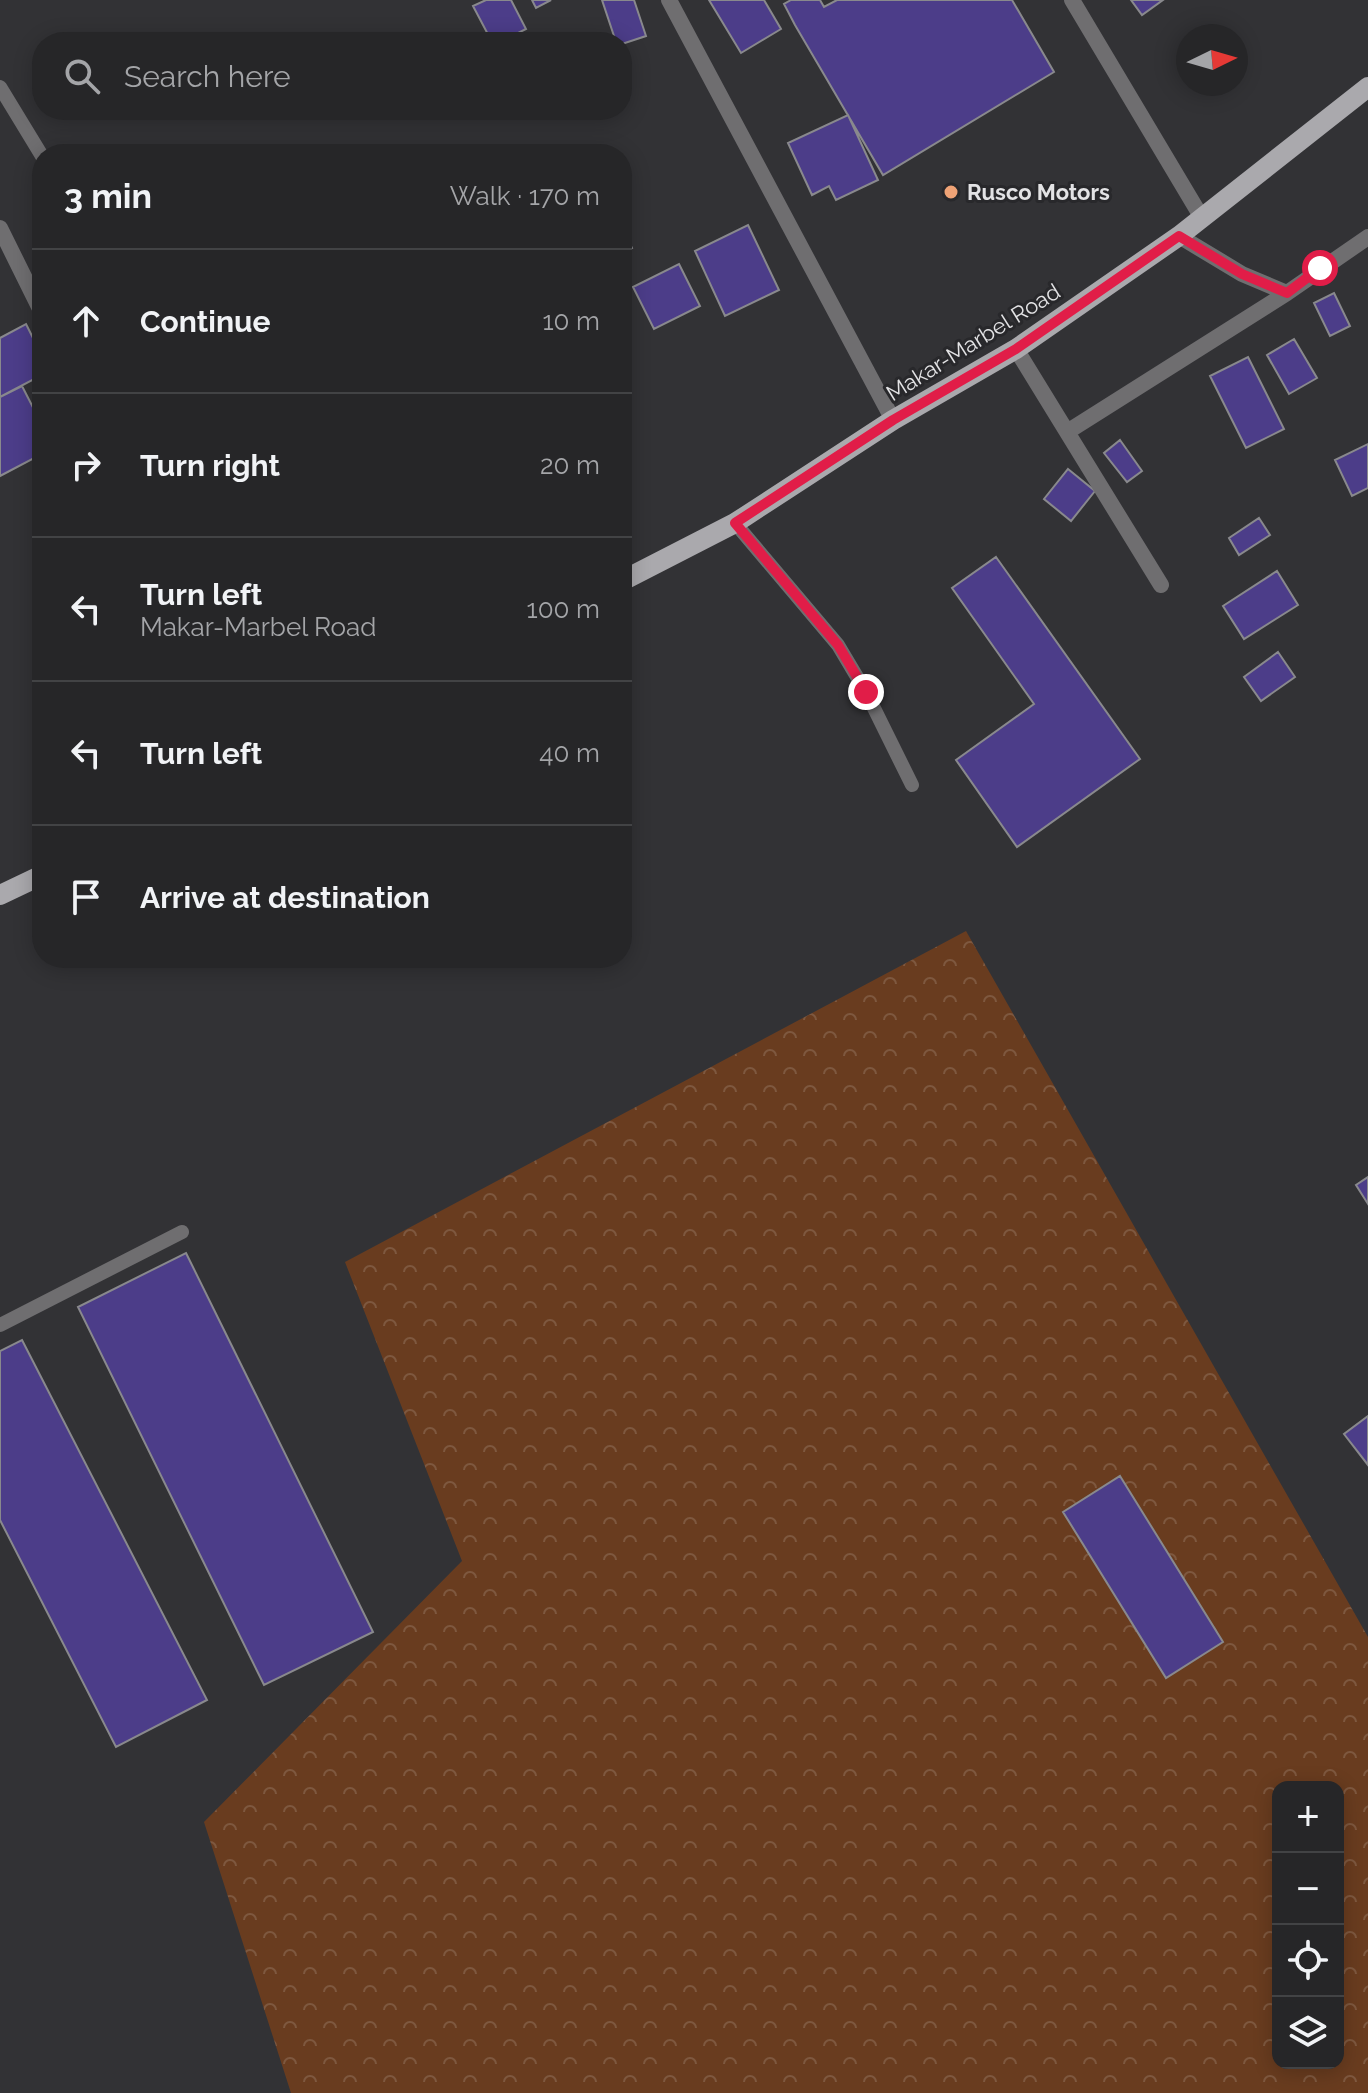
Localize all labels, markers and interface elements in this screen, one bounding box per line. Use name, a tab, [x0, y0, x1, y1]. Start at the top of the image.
north arrow	[1176, 24, 1248, 96]
search box	[32, 32, 632, 120]
icon: search	[60, 54, 104, 98]
text: Search here	[124, 59, 291, 94]
text: 3 min	[64, 176, 152, 216]
place label: Rusco Motors	[967, 179, 1110, 205]
text: Walk · 170 m	[450, 181, 600, 211]
marker: Rusco Motors	[942, 183, 960, 201]
route start	[1302, 250, 1338, 286]
street label: Makar-Marbel Road	[881, 278, 1065, 406]
icon: ahead	[64, 299, 108, 343]
text: Continue	[140, 304, 271, 339]
text: 10 m	[542, 306, 600, 336]
icon: right	[64, 443, 108, 487]
text: Turn right	[140, 448, 280, 483]
text: 20 m	[540, 450, 600, 480]
text: Turn left	[140, 577, 262, 612]
icon: left	[64, 587, 108, 631]
text: 100 m	[527, 594, 600, 624]
text: Makar-Marbel Road	[140, 612, 376, 642]
route end	[848, 674, 884, 710]
icon: left	[64, 731, 108, 775]
text: Turn left	[140, 736, 262, 771]
text: 40 m	[539, 738, 600, 768]
icon: arrive	[64, 875, 108, 919]
text: Arrive at destination	[140, 880, 430, 915]
map controls	[1272, 1781, 1344, 2069]
button: +	[1272, 1781, 1344, 1853]
button: −	[1272, 1853, 1344, 1925]
button: locate	[1272, 1925, 1344, 1997]
button: layers	[1272, 1997, 1344, 2069]

